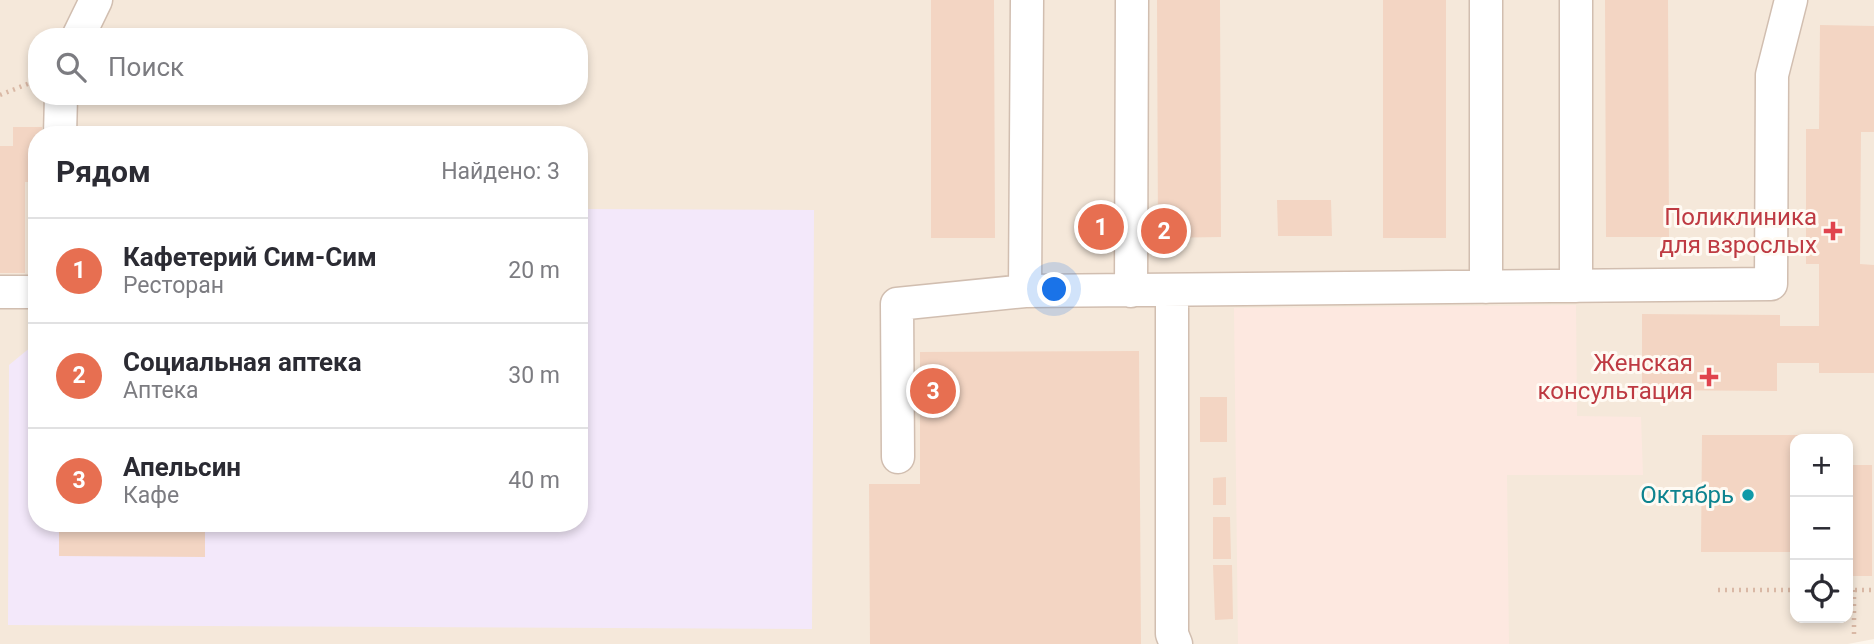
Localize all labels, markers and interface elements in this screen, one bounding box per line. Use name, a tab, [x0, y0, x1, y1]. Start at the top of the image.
search box	[28, 28, 588, 105]
icon: search	[52, 48, 90, 86]
text: Поиск	[108, 52, 184, 82]
text: Рядом	[56, 154, 151, 189]
text: Найдено: 3	[441, 158, 560, 185]
pin: 1	[1078, 201, 1124, 253]
place label: Поликлиника для взрослых	[1659, 203, 1817, 259]
pin: 2	[1141, 205, 1187, 257]
marker: Поликлиника для взрослых	[1823, 221, 1843, 241]
text: Кафетерий Сим-Сим	[123, 242, 377, 272]
text: 1	[72, 257, 86, 284]
text: 20 m	[508, 257, 560, 284]
text: Ресторан	[123, 272, 224, 299]
your location	[1037, 272, 1071, 306]
text: Социальная аптека	[123, 347, 362, 377]
place label: Женская консультация	[1538, 349, 1693, 405]
text: 2	[72, 362, 86, 389]
text: 30 m	[508, 362, 560, 389]
pin: 3	[910, 365, 956, 417]
marker: Женская консультация	[1699, 367, 1719, 387]
text: Аптека	[123, 377, 199, 404]
map controls	[1790, 434, 1853, 623]
button: +	[1790, 434, 1853, 497]
text: Апельсин	[123, 452, 241, 482]
text: 3	[72, 467, 86, 494]
text: 40 m	[508, 467, 560, 494]
place label: Октябрь	[1640, 481, 1734, 509]
text: Кафе	[123, 482, 179, 509]
marker: Октябрь	[1740, 487, 1756, 503]
button: −	[1790, 497, 1853, 560]
button: locate	[1790, 560, 1853, 623]

